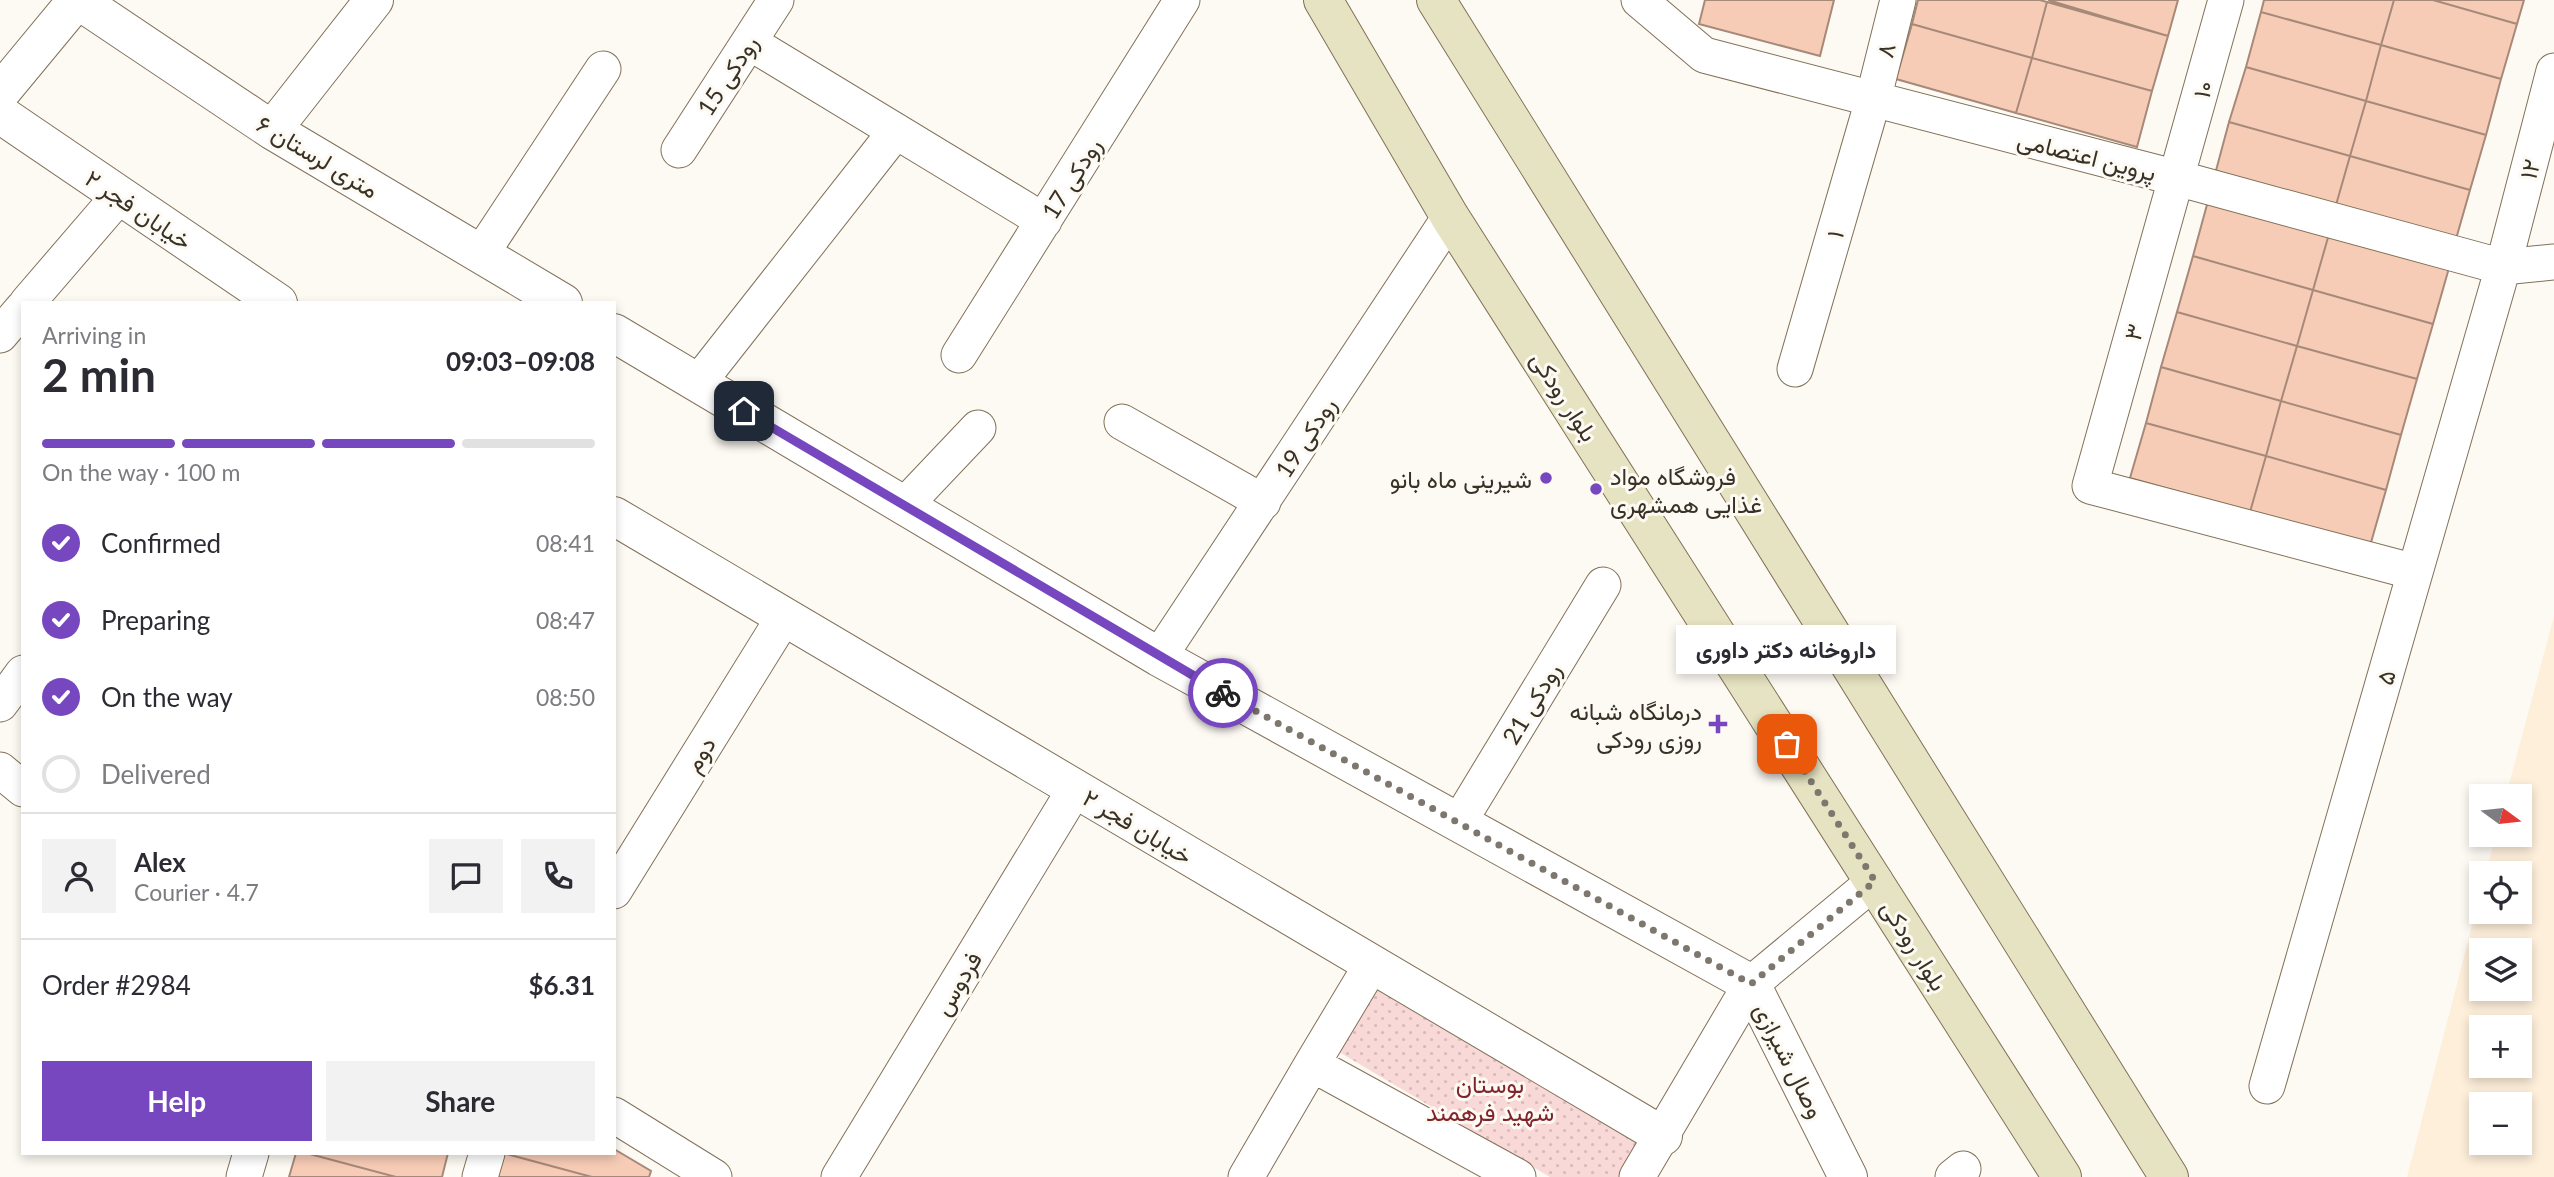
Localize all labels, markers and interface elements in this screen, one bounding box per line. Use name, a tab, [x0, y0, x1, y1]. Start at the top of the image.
street label: رودکی 15	[690, 29, 765, 122]
street label: ۸	[1869, 40, 1901, 60]
street label: ۱۰	[2186, 77, 2218, 101]
street label: ۶ متری لرستان	[251, 108, 384, 205]
street label: پروین اعتصامی	[2014, 124, 2159, 189]
street label: رودکی 17	[1035, 132, 1109, 225]
street label: ۱۲	[2513, 156, 2545, 182]
street label: خیابان فجر ۲	[79, 163, 198, 257]
street label: ۱	[1819, 227, 1849, 241]
street label: ۳	[2117, 320, 2149, 344]
text: Arriving in	[42, 321, 146, 349]
text: 09:03–09:08	[446, 345, 595, 377]
street label: بلوار رودکی	[1524, 346, 1605, 447]
text: 2 min	[42, 347, 156, 402]
pin	[714, 381, 774, 441]
street label: رودکی 19	[1268, 391, 1343, 484]
icon: home	[725, 392, 763, 430]
text: On the way · 100 m	[42, 458, 241, 486]
place label: فروشگاه مواد غذایی همشهری	[1610, 461, 1762, 520]
place label: شیرینی ماه بانو	[1390, 464, 1532, 495]
marker: شیرینی ماه بانو	[1538, 470, 1554, 486]
marker: فروشگاه مواد غذایی همشهری	[1588, 481, 1604, 497]
icon: check	[42, 524, 80, 562]
text: Confirmed	[101, 527, 221, 559]
text: 08:41	[536, 529, 595, 557]
icon: check	[42, 601, 80, 639]
text: Preparing	[101, 604, 210, 636]
text: 08:47	[536, 606, 595, 634]
callout: داروخانه دکتر داوری	[1677, 625, 1897, 674]
text: داروخانه دکتر داوری	[1696, 635, 1876, 663]
street label: رودکی 21	[1495, 657, 1568, 750]
courier	[1188, 658, 1258, 728]
street label: ۵	[2369, 666, 2401, 688]
icon: bike	[1204, 674, 1242, 712]
icon: check	[42, 678, 80, 716]
text: On the way	[101, 681, 233, 713]
text: 08:50	[536, 683, 595, 711]
place label: درمانگاه شبانه روزی رودکی	[1570, 696, 1702, 755]
marker: درمانگاه شبانه روزی رودکی	[1708, 714, 1728, 734]
pin	[1757, 714, 1817, 774]
icon: bag	[1768, 725, 1806, 763]
street label: دوم	[677, 731, 723, 779]
text: Delivered	[101, 758, 211, 790]
street label: خیابان فجر ۲	[1077, 782, 1198, 872]
north arrow	[2469, 784, 2532, 847]
map controls	[2469, 784, 2532, 1155]
button: person	[42, 839, 116, 913]
button: chat	[429, 839, 503, 913]
button: phone	[521, 839, 595, 913]
text: Alex	[134, 846, 186, 878]
button: locate	[2469, 861, 2532, 924]
text: Courier · 4.7	[134, 878, 259, 906]
street label: بلوار رودکی	[1874, 894, 1954, 997]
button: layers	[2469, 938, 2532, 1001]
street label: فردوس	[927, 946, 989, 1021]
text: Order #2984	[42, 969, 191, 1001]
text: $6.31	[529, 969, 595, 1001]
street label: وصال شیرازی	[1747, 998, 1831, 1123]
button: +	[2469, 1015, 2532, 1078]
button: Help	[42, 1061, 312, 1141]
button: Share	[326, 1061, 595, 1141]
park label: بوستان شهید فرهمند	[1426, 1069, 1554, 1128]
button: −	[2469, 1092, 2532, 1155]

